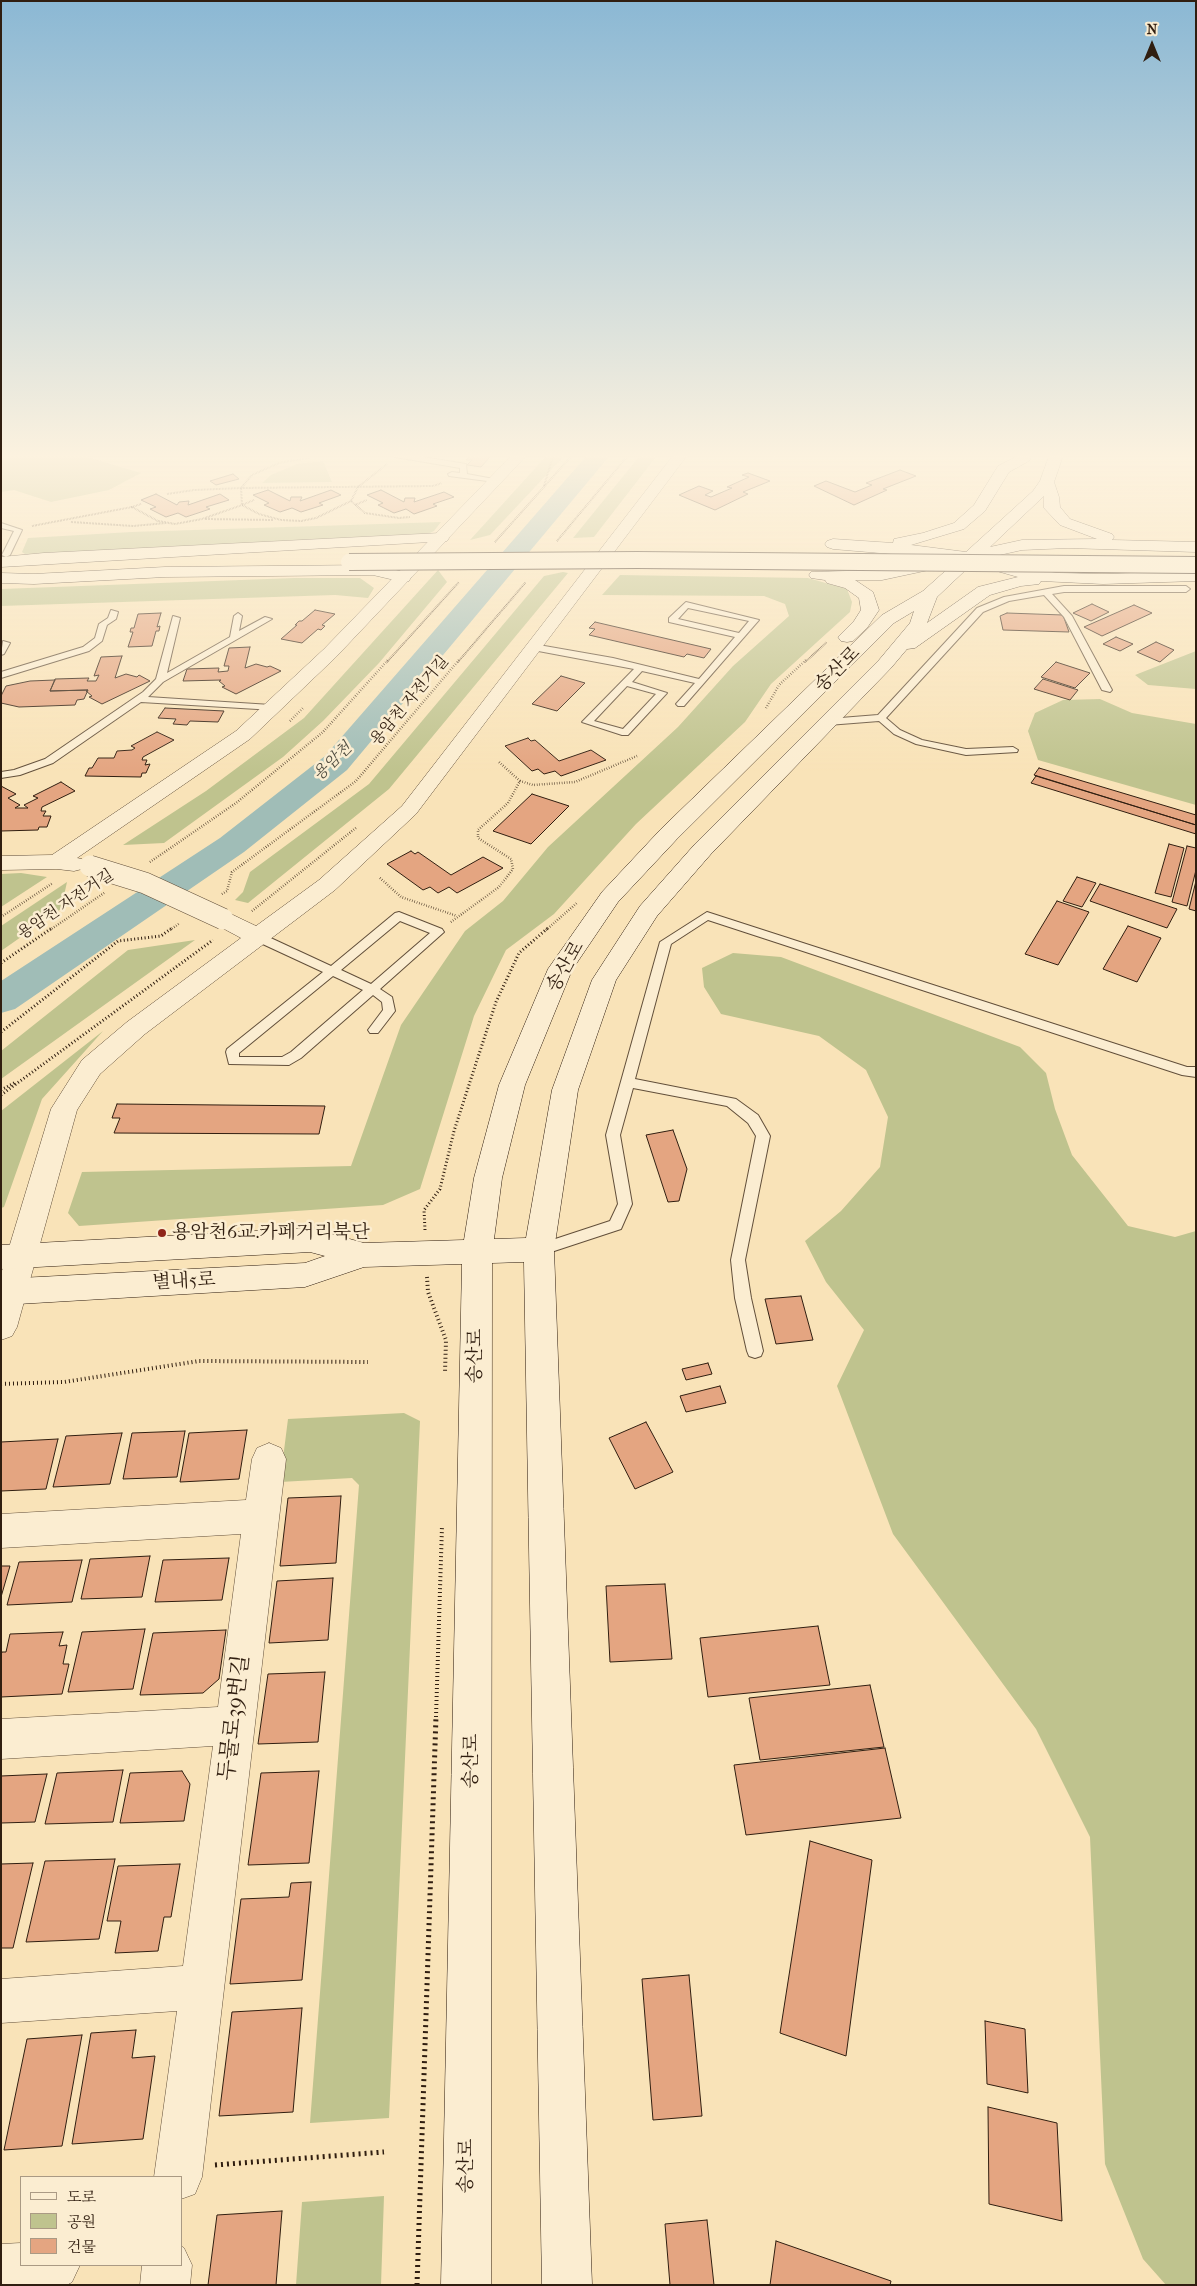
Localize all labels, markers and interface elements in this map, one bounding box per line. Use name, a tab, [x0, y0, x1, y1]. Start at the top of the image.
north arrow	[1127, 20, 1177, 70]
text: N	[1147, 21, 1157, 38]
street label: 송산로	[810, 642, 866, 698]
street label: 용암천 자전거길	[367, 652, 453, 750]
water label: 용암천	[310, 739, 356, 785]
street label: 용암천 자전거길	[14, 866, 118, 944]
street label: 송산로	[542, 937, 590, 997]
place label: 용암천6교.카페거리북단	[172, 1222, 369, 1244]
marker: 용암천6교.카페거리북단	[156, 1227, 168, 1239]
street label: 별내5로	[152, 1269, 216, 1295]
street label: 송산로	[464, 1328, 488, 1384]
street label: 두물로39번길	[214, 1653, 256, 1783]
street label: 송산로	[460, 1733, 484, 1789]
street label: 송산로	[455, 2138, 479, 2194]
legend	[20, 2176, 182, 2266]
text: 도로	[67, 2188, 96, 2206]
text: 공원	[67, 2213, 96, 2231]
text: 건물	[67, 2238, 96, 2256]

